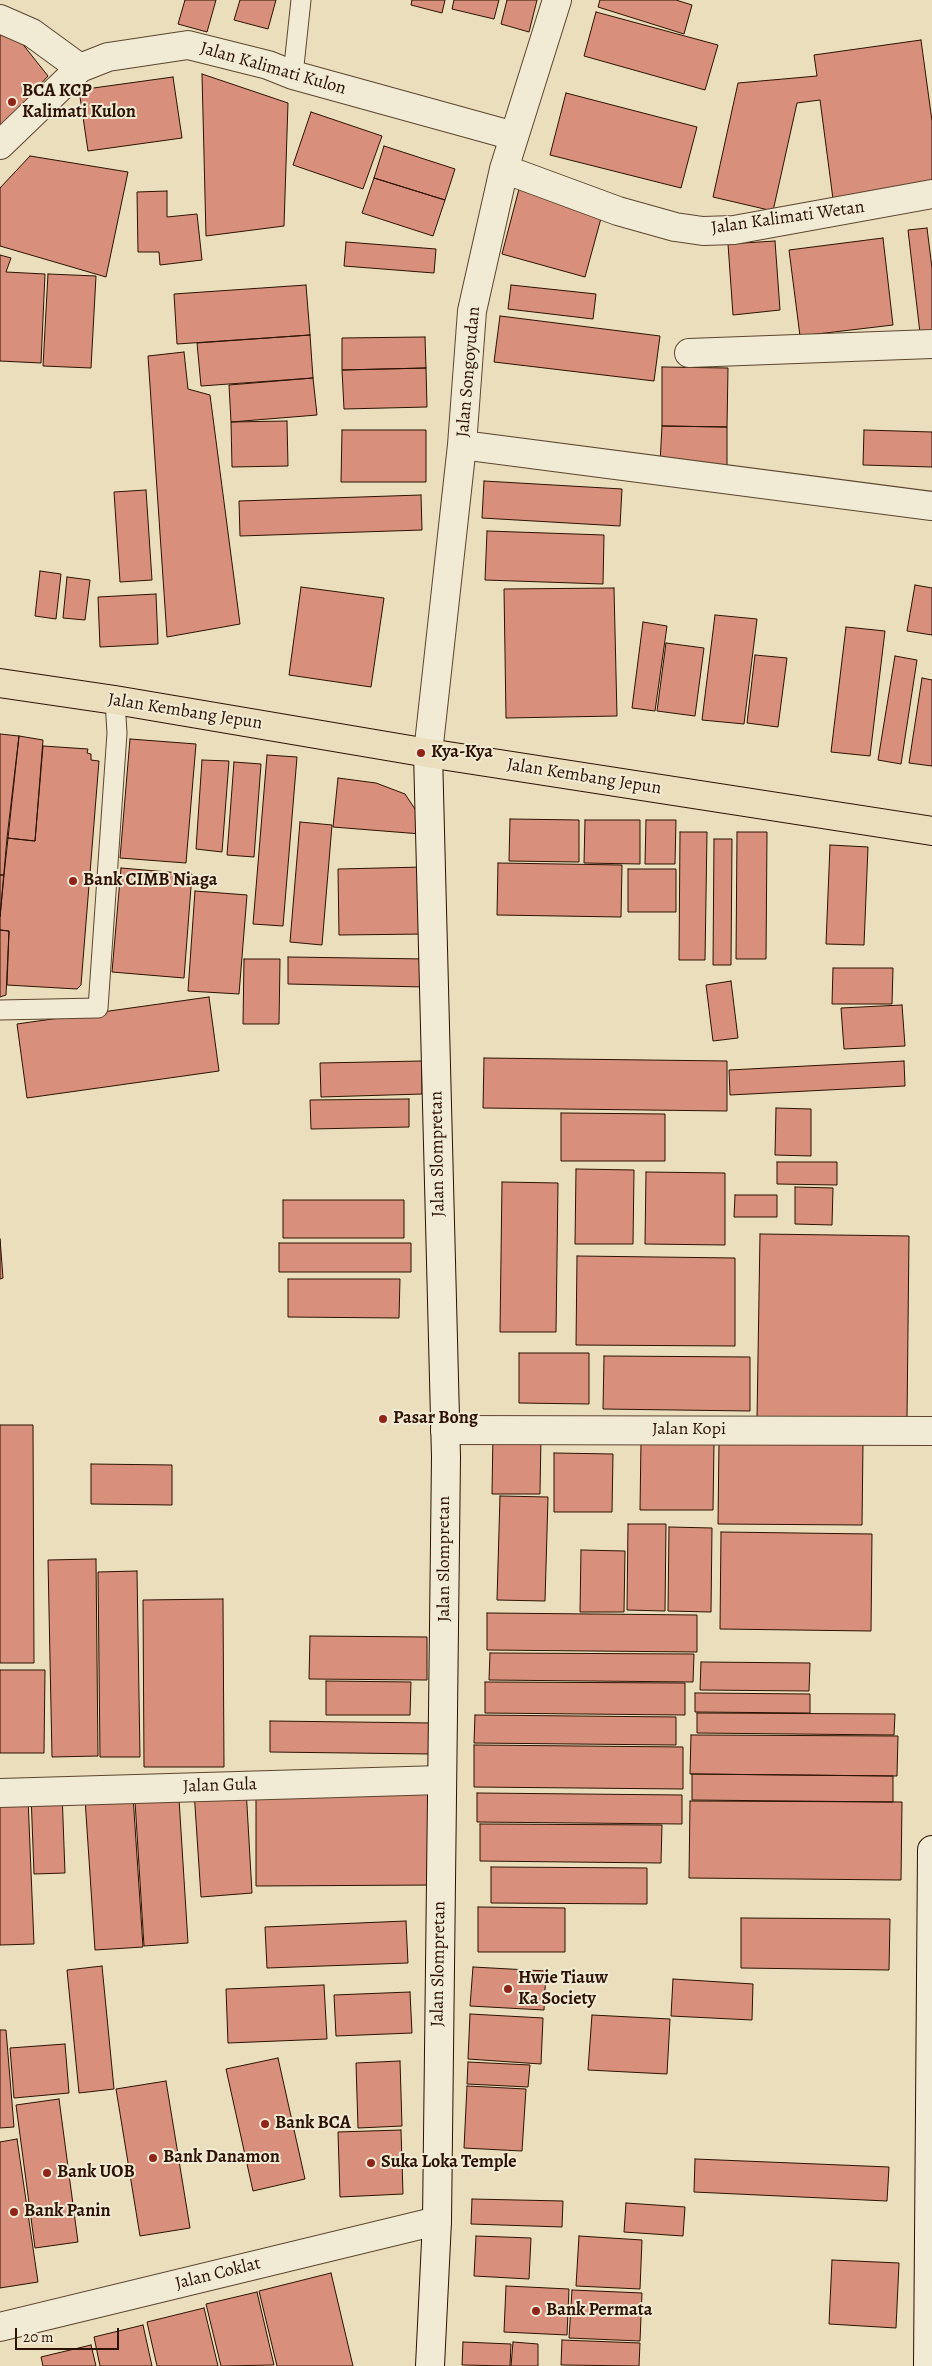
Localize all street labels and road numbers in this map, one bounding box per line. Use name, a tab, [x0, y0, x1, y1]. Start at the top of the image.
street label: Jalan Kalimati Kulon	[198, 38, 348, 100]
street label: Jalan Kalimati Wetan	[710, 197, 866, 239]
street label: Jalan Songoyudan	[453, 306, 485, 438]
street label: Jalan Kembang Jepun	[106, 689, 264, 735]
street label: Jalan Kembang Jepun	[505, 754, 663, 800]
street label: Jalan Slompretan	[426, 1091, 450, 1217]
street label: Jalan Kopi	[652, 1419, 726, 1441]
street label: Jalan Slompretan	[434, 1496, 456, 1622]
street label: Jalan Gula	[183, 1774, 257, 1798]
street label: Jalan Slompretan	[427, 1901, 451, 2027]
street label: Jalan Coklat	[173, 2253, 263, 2295]

